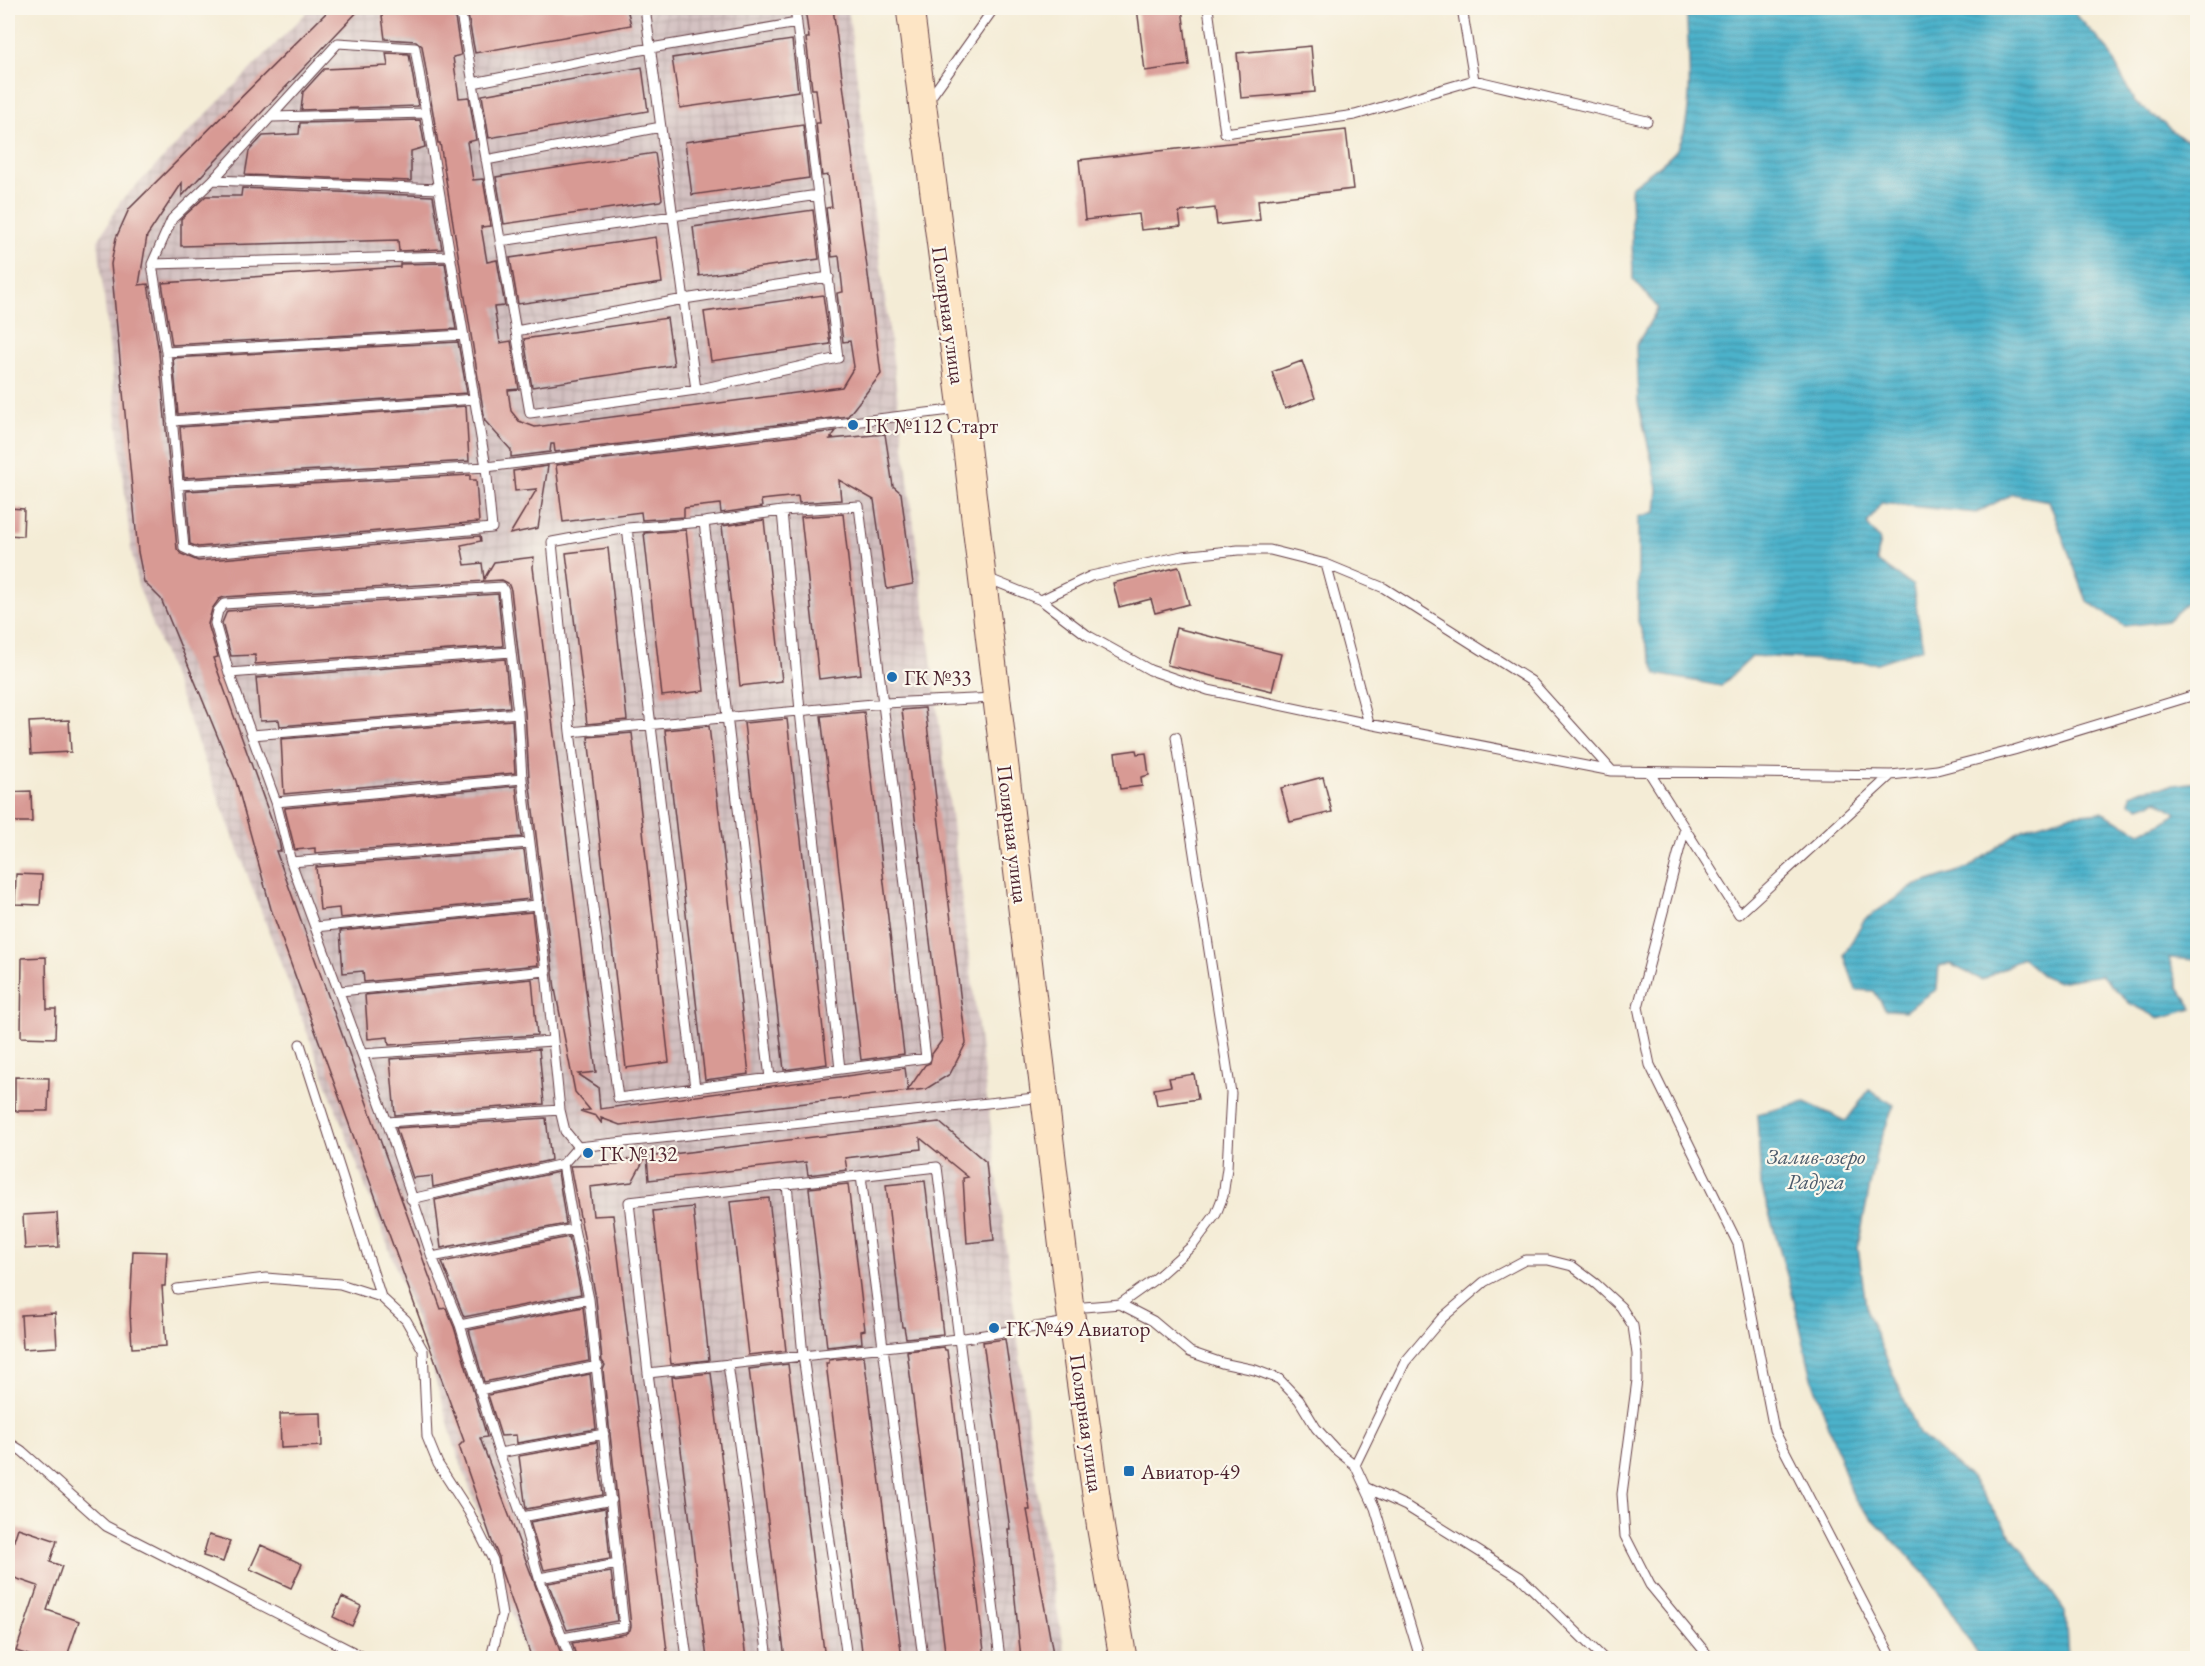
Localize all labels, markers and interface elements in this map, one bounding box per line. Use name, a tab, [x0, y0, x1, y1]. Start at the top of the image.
street label: Полярная улица	[926, 244, 972, 387]
place label: ГК №112 Старт	[865, 412, 998, 439]
marker: ГК №112 Старт	[846, 418, 860, 432]
place label: ГК №33	[904, 664, 971, 691]
marker: ГК №33	[885, 670, 899, 684]
street label: Полярная улица	[991, 763, 1035, 906]
place label: ГК №132	[600, 1140, 677, 1167]
water label: Залив-озеро Радуга	[1767, 1142, 1865, 1196]
marker: ГК №132	[581, 1146, 595, 1160]
place label: ГК №49 Авиатор	[1006, 1315, 1150, 1342]
marker: ГК №49 Авиатор	[987, 1321, 1001, 1335]
street label: Полярная улица	[1064, 1352, 1110, 1495]
place label: Авиатор-49	[1140, 1458, 1240, 1485]
marker: Авиатор-49	[1122, 1464, 1136, 1478]

